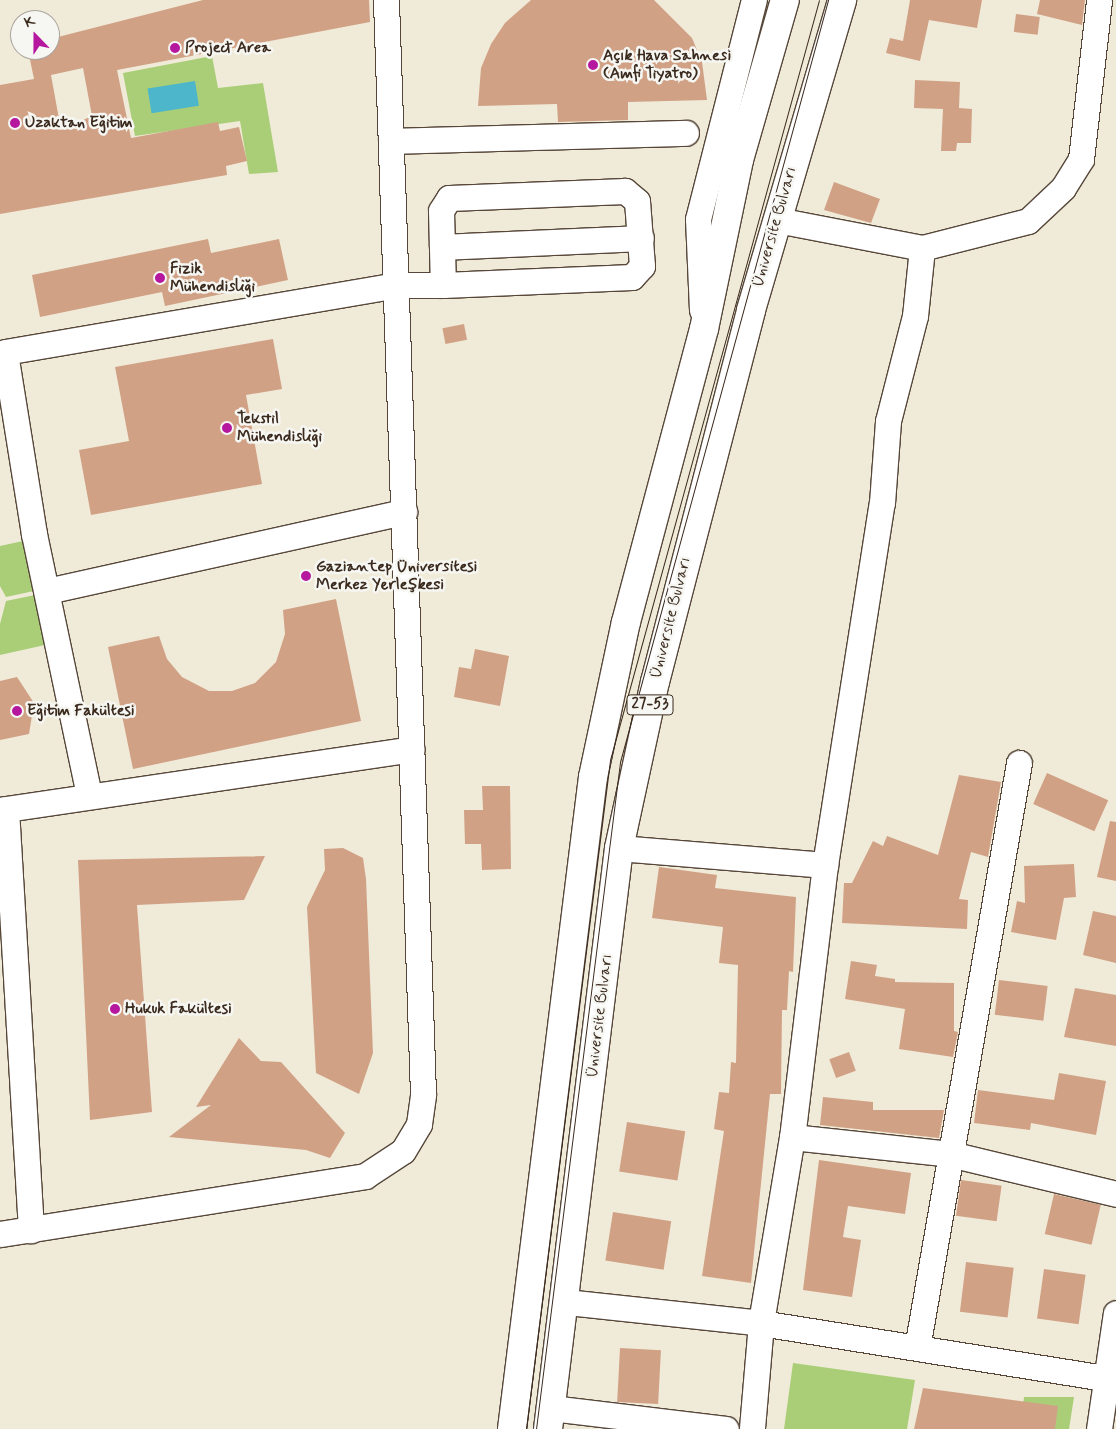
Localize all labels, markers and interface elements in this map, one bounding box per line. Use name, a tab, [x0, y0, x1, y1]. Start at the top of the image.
north arrow	[10, 10, 60, 60]
text: K	[22, 12, 38, 32]
place label: Project Area	[185, 38, 271, 58]
marker: Project Area	[169, 42, 181, 54]
place label: Açık Hava Sahnesi (Amfi Tiyatro)	[603, 46, 732, 84]
marker: Açık Hava Sahnesi (Amfi Tiyatro)	[587, 59, 599, 71]
place label: Uzaktan Eğitim	[25, 113, 132, 133]
marker: Uzaktan Eğitim	[9, 117, 21, 129]
street label: Üniversite Bulvarı	[749, 166, 801, 288]
place label: Fizik Mühendisliği	[170, 259, 255, 297]
marker: Fizik Mühendisliği	[154, 272, 166, 284]
place label: Tekstil Mühendisliği	[237, 409, 322, 447]
marker: Tekstil Mühendisliği	[221, 422, 233, 434]
street label: Üniversite Bulvarı	[647, 556, 695, 680]
place label: Gaziantep Üniversitesi Merkez Yerleşkesi	[316, 557, 477, 595]
marker: Gaziantep Üniversitesi Merkez Yerleşkesi	[300, 570, 312, 582]
road number: 27-53	[626, 692, 674, 718]
place label: Eğitim Fakültesi	[27, 701, 134, 721]
marker: Eğitim Fakültesi	[11, 705, 23, 717]
street label: Üniversite Bulvarı	[583, 954, 617, 1078]
place label: Hukuk Fakültesi	[125, 999, 230, 1019]
marker: Hukuk Fakültesi	[109, 1003, 121, 1015]

